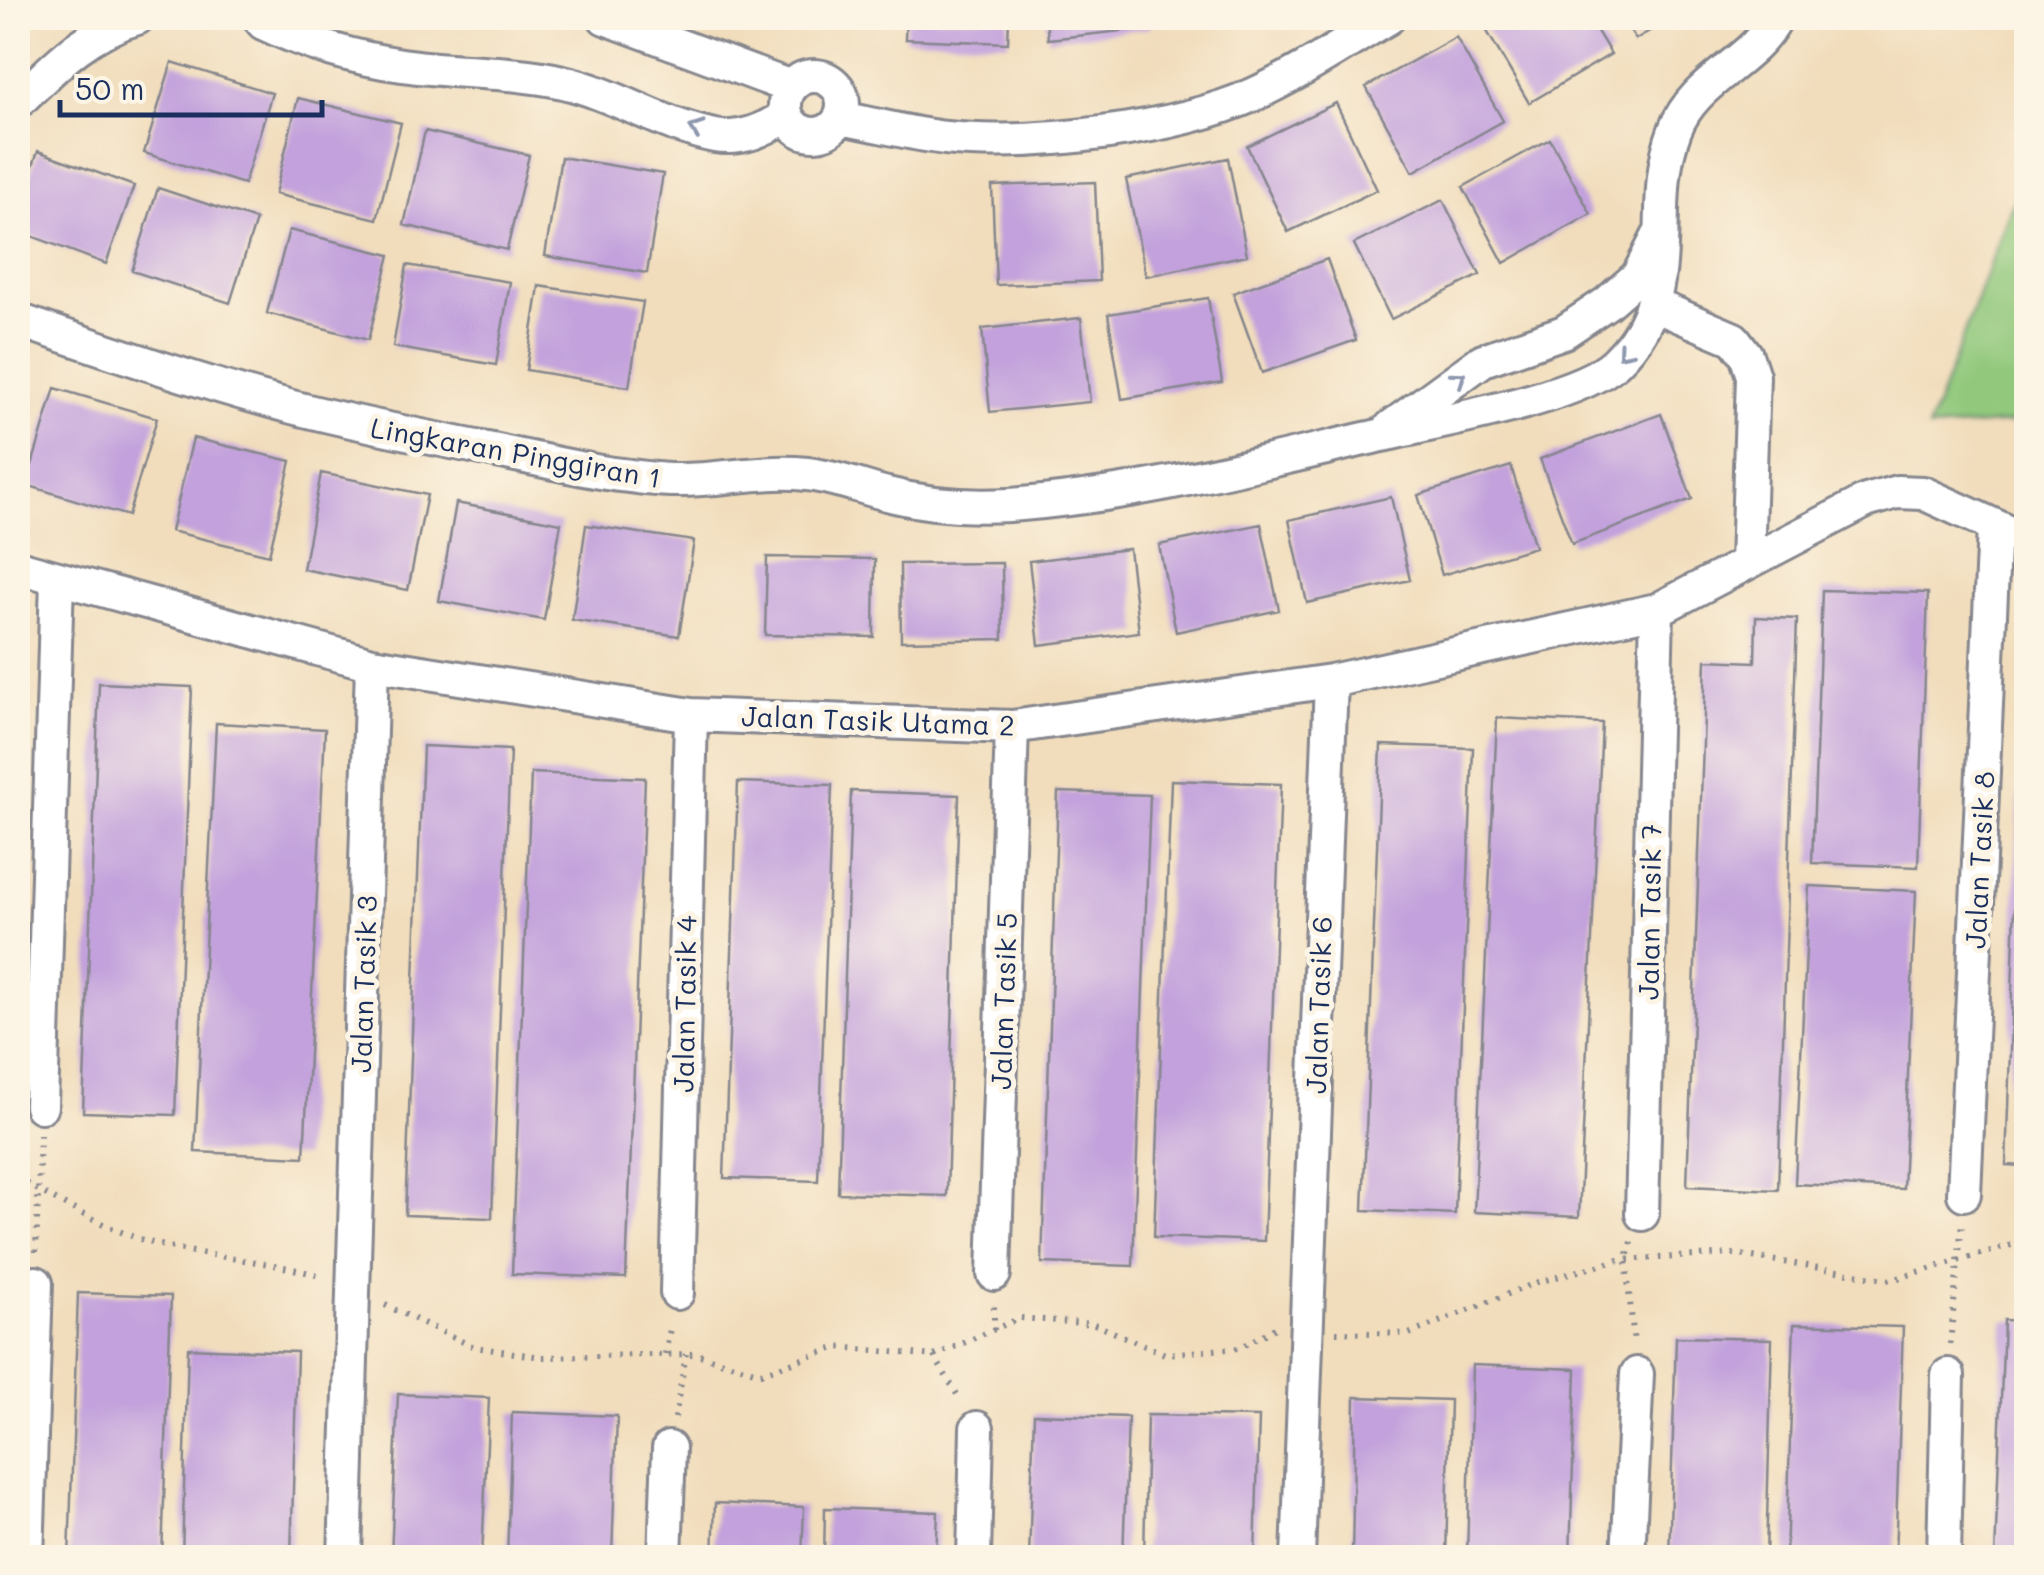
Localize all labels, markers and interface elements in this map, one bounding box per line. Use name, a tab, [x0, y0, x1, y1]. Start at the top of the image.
scale bar	[60, 55, 322, 117]
text: 50 m	[75, 68, 145, 108]
one-way arrow	[688, 121, 705, 141]
one-way arrow	[1618, 341, 1636, 359]
one-way arrow	[1447, 372, 1466, 390]
street label: Lingkaran Pinggiran 1	[368, 409, 664, 495]
street label: Jalan Tasik Utama 2	[741, 697, 1015, 743]
street label: Jalan Tasik 8	[1956, 770, 2002, 950]
street label: Jalan Tasik 7	[1629, 824, 1669, 1000]
street label: Jalan Tasik 3	[342, 895, 384, 1073]
street label: Jalan Tasik 5	[982, 912, 1024, 1090]
street label: Jalan Tasik 4	[664, 915, 704, 1093]
street label: Jalan Tasik 6	[1297, 916, 1339, 1094]

